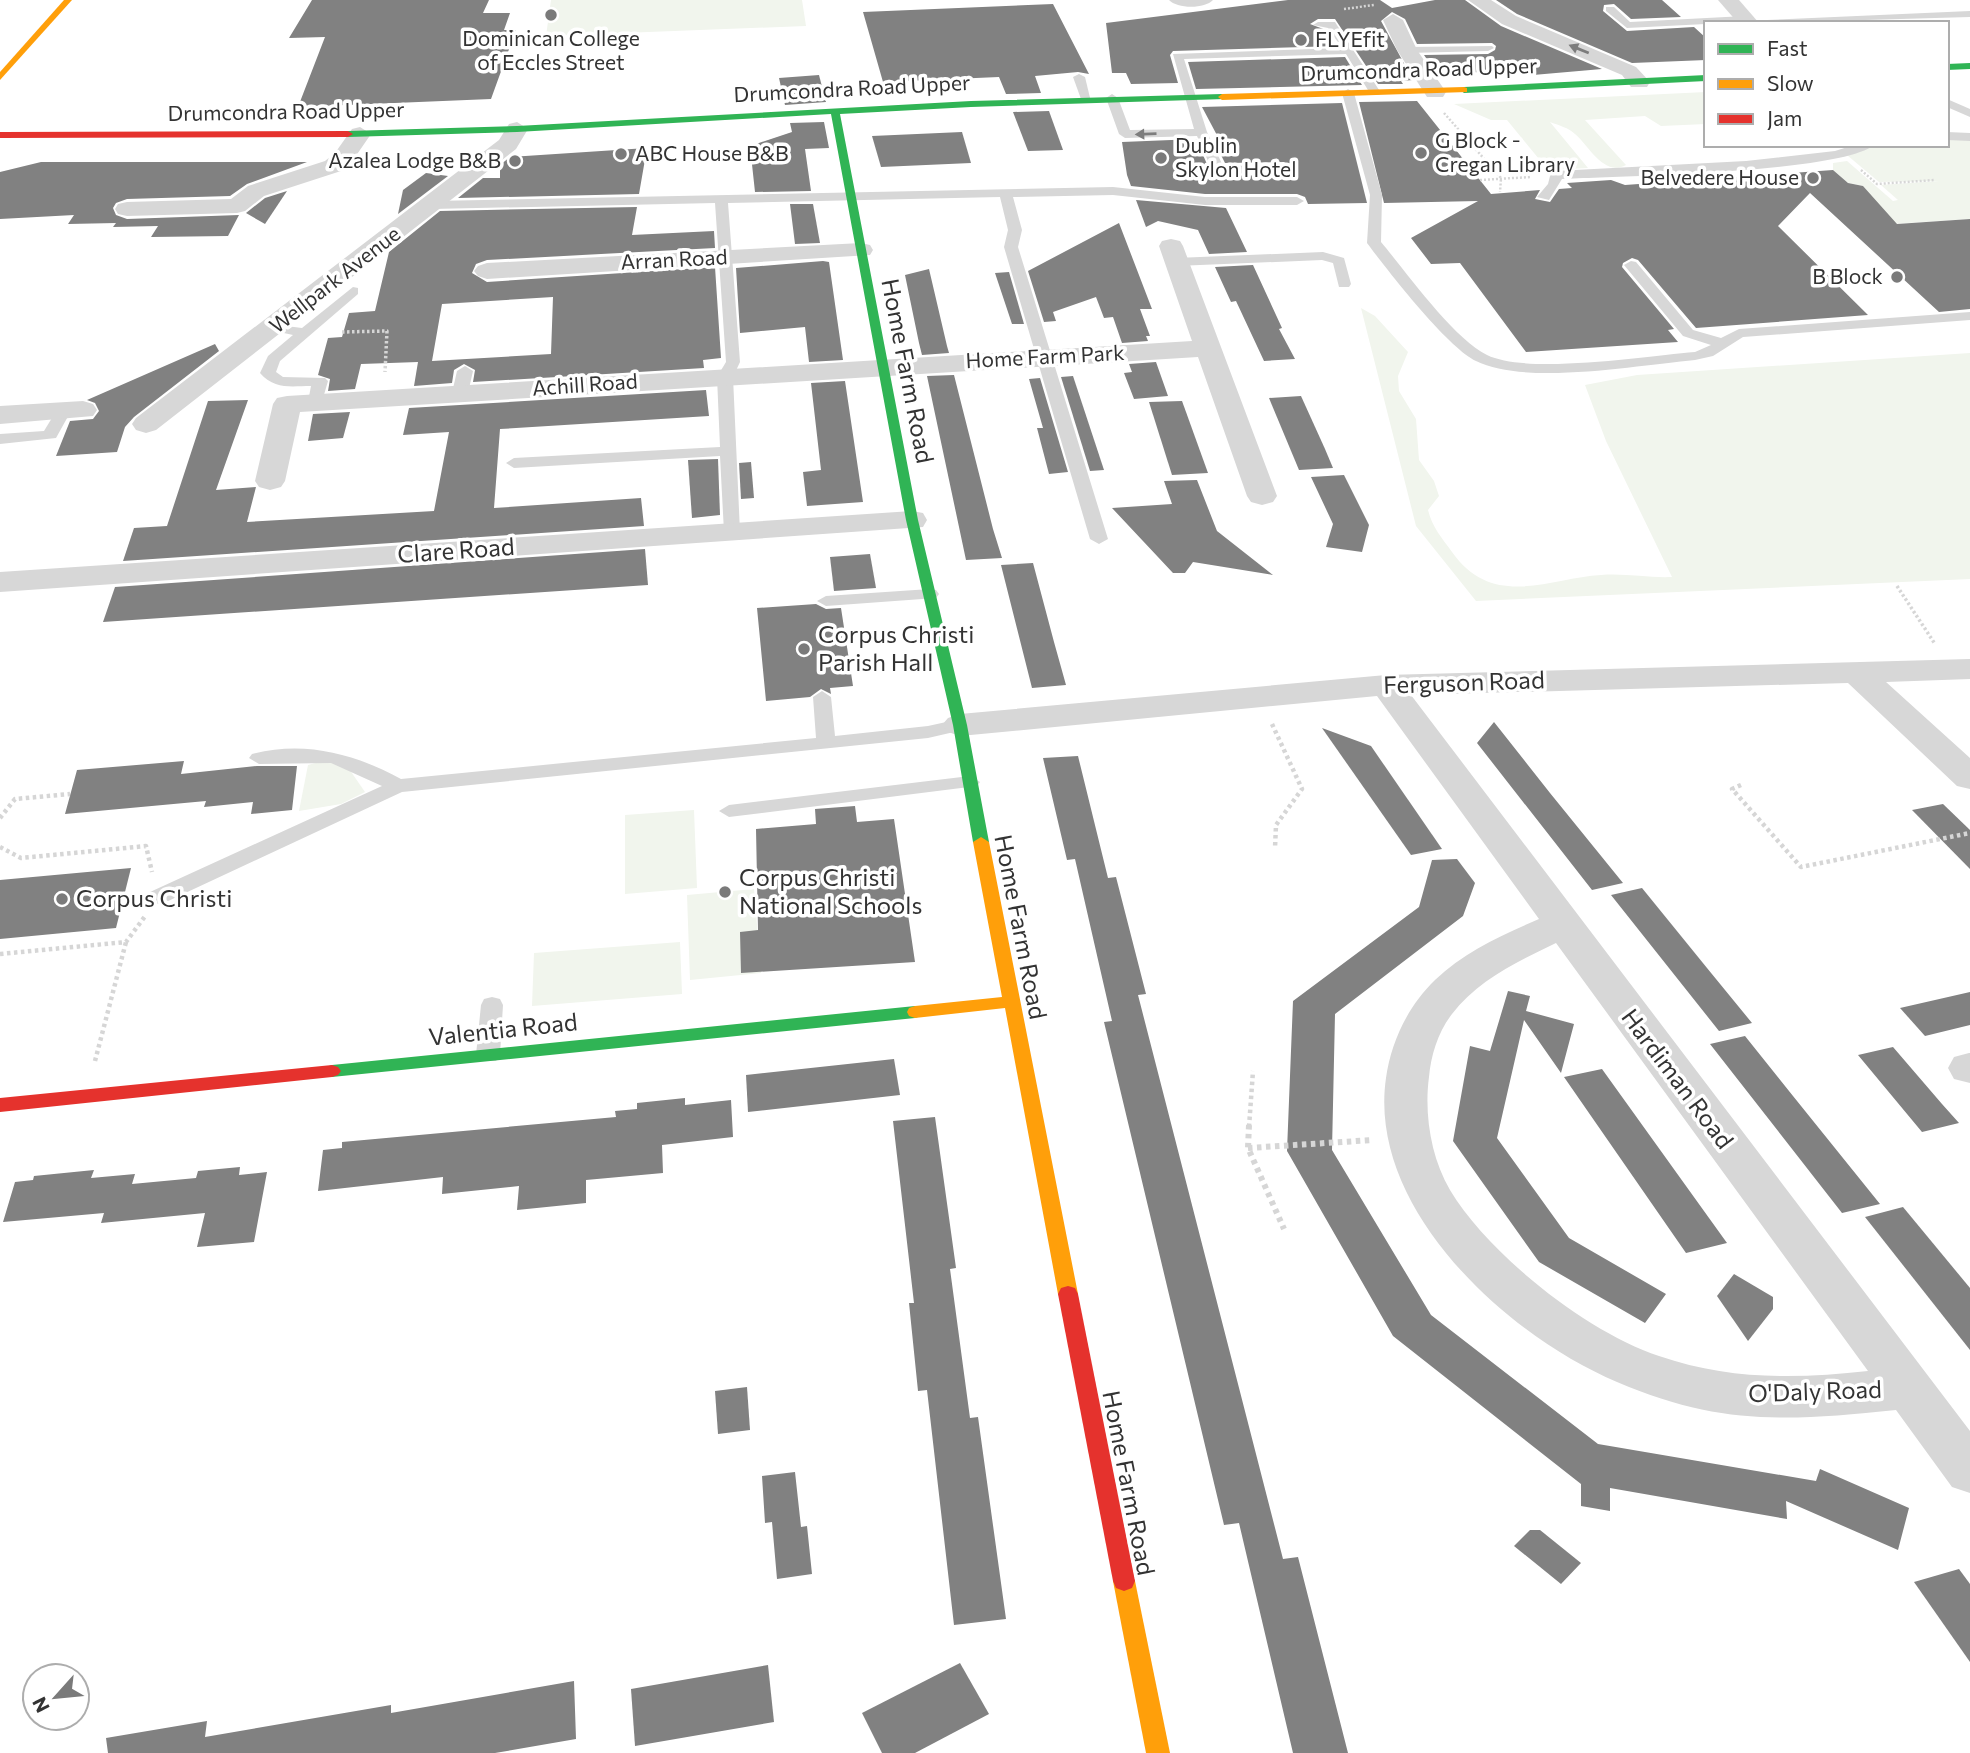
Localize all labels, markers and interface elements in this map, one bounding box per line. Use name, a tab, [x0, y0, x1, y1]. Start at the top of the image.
marker: Dominican College of Eccles Street	[543, 7, 559, 23]
legend	[1704, 21, 1949, 147]
place label: Dominican College of Eccles Street	[462, 25, 640, 74]
place label: FLYEfit	[1315, 26, 1385, 51]
marker: FLYEfit	[1293, 32, 1309, 48]
text: Fast	[1767, 35, 1808, 60]
one-way arrow	[1569, 44, 1590, 55]
street label: Drumcondra Road Upper	[1300, 52, 1538, 85]
street label: Drumcondra Road Upper	[733, 69, 971, 106]
text: Slow	[1767, 70, 1814, 95]
street label: Drumcondra Road Upper	[167, 96, 405, 125]
text: Jam	[1767, 105, 1802, 130]
place label: G Block - Cregan Library	[1435, 127, 1575, 176]
one-way arrow	[1135, 128, 1157, 139]
place label: Dublin Skylon Hotel	[1175, 132, 1297, 181]
place label: ABC House B&B	[635, 140, 789, 165]
marker: G Block - Cregan Library	[1413, 145, 1429, 161]
marker: ABC House B&B	[613, 146, 629, 162]
place label: Azalea Lodge B&B	[328, 147, 501, 172]
marker: Dublin Skylon Hotel	[1153, 150, 1169, 166]
marker: Azalea Lodge B&B	[507, 153, 523, 169]
place label: Belvedere House	[1641, 164, 1799, 189]
marker: Belvedere House	[1805, 170, 1821, 186]
street label: Wellpark Avenue	[264, 220, 404, 338]
street label: Arran Road	[620, 243, 728, 274]
place label: B Block	[1812, 263, 1883, 288]
marker: B Block	[1889, 269, 1905, 285]
street label: Home Farm Road	[876, 276, 941, 466]
street label: Home Farm Park	[965, 339, 1125, 372]
street label: Achill Road	[531, 367, 638, 400]
street label: Clare Road	[396, 531, 516, 568]
place label: Corpus Christi Parish Hall	[818, 619, 974, 676]
marker: Corpus Christi Parish Hall	[796, 641, 812, 657]
street label: Ferguson Road	[1383, 664, 1545, 699]
street label: Home Farm Road	[989, 832, 1054, 1022]
place label: Corpus Christi National Schools	[739, 862, 922, 919]
place label: Corpus Christi	[76, 883, 232, 912]
marker: Corpus Christi National Schools	[717, 884, 733, 900]
marker: Corpus Christi	[54, 891, 70, 907]
street label: Hardiman Road	[1616, 1002, 1740, 1154]
street label: Valentia Road	[427, 1006, 579, 1051]
street label: O'Daly Road	[1748, 1374, 1882, 1407]
street label: Home Farm Road	[1097, 1388, 1162, 1578]
north arrow	[21, 1662, 91, 1732]
text: N	[27, 1693, 54, 1717]

